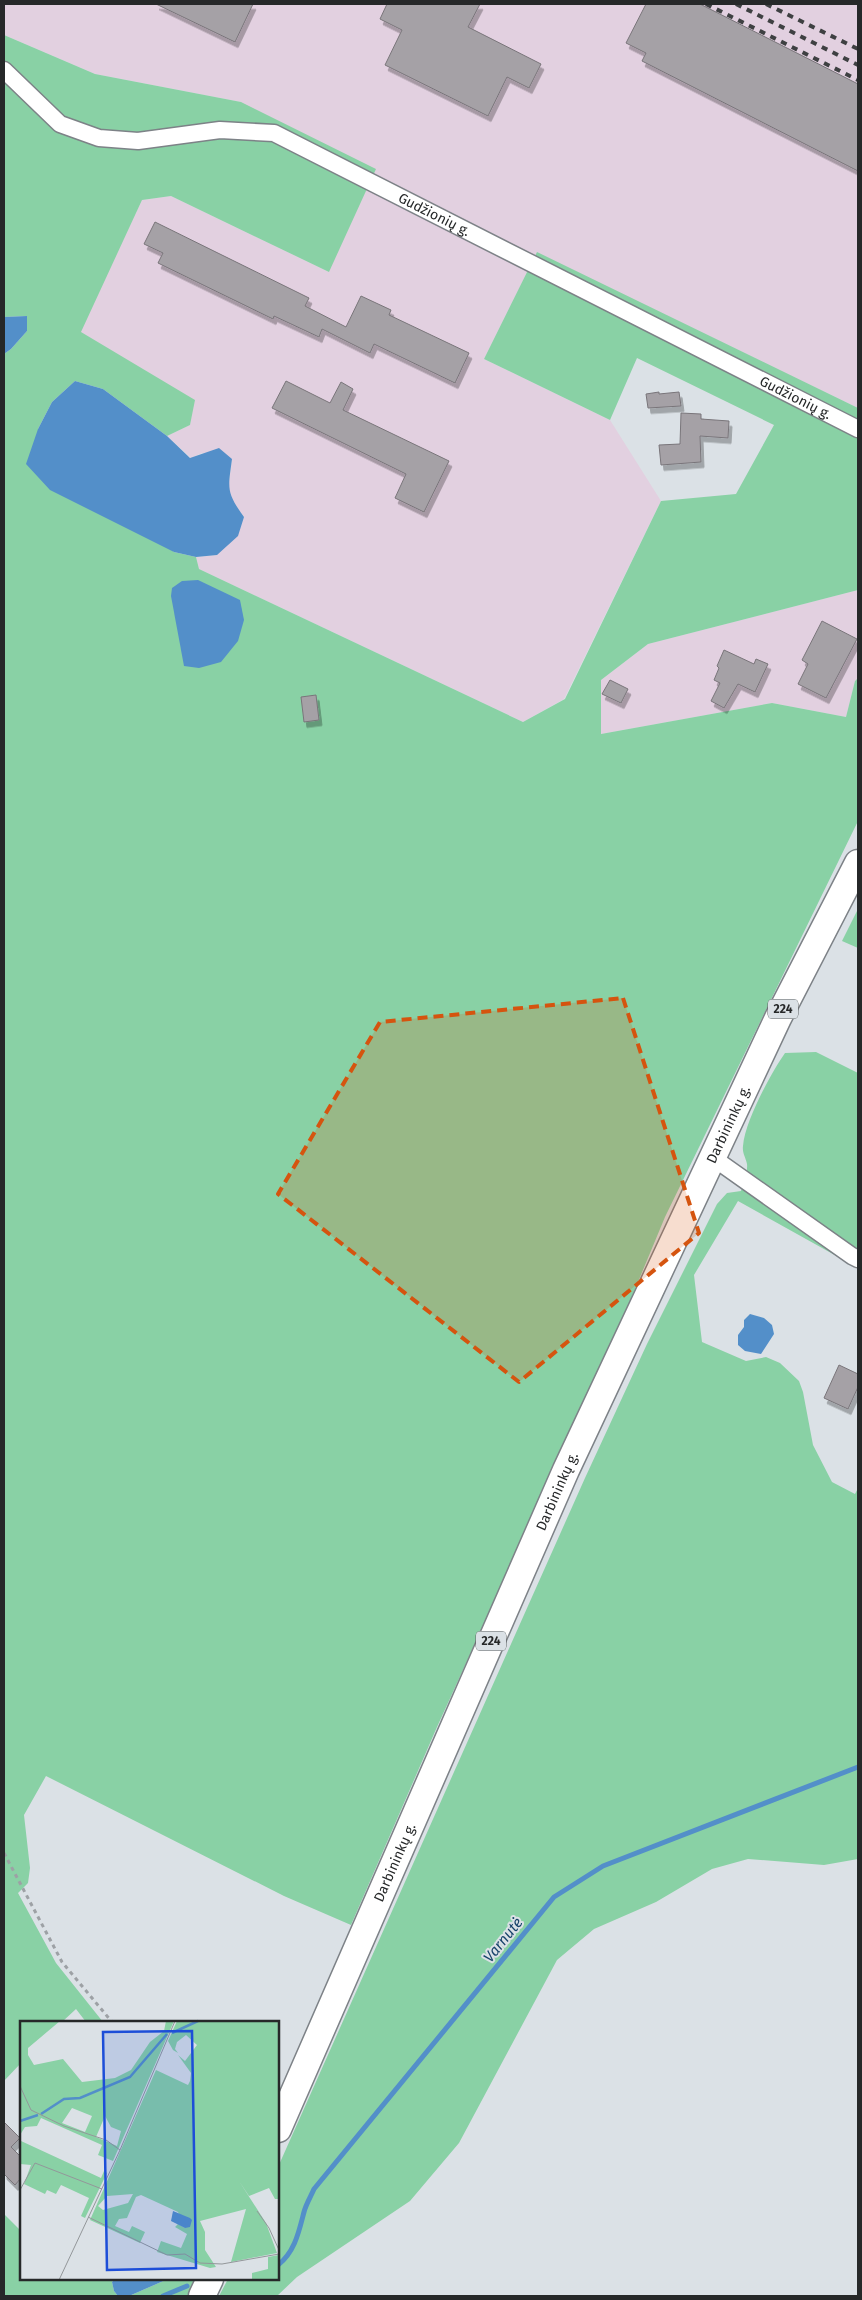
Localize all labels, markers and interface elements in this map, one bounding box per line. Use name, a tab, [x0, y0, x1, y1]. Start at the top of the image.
street label: Gudžionių g.	[396, 189, 473, 240]
street label: Gudžionių g.	[757, 372, 834, 423]
road number: 224	[768, 1000, 798, 1019]
street label: Darbininkų g.	[703, 1083, 754, 1166]
street label: Darbininkų g.	[532, 1449, 582, 1533]
road number: 224	[476, 1632, 506, 1650]
street label: Darbininkų g.	[370, 1820, 419, 1904]
water label: Varnutė	[480, 1914, 527, 1966]
inset map	[20, 2021, 279, 2280]

